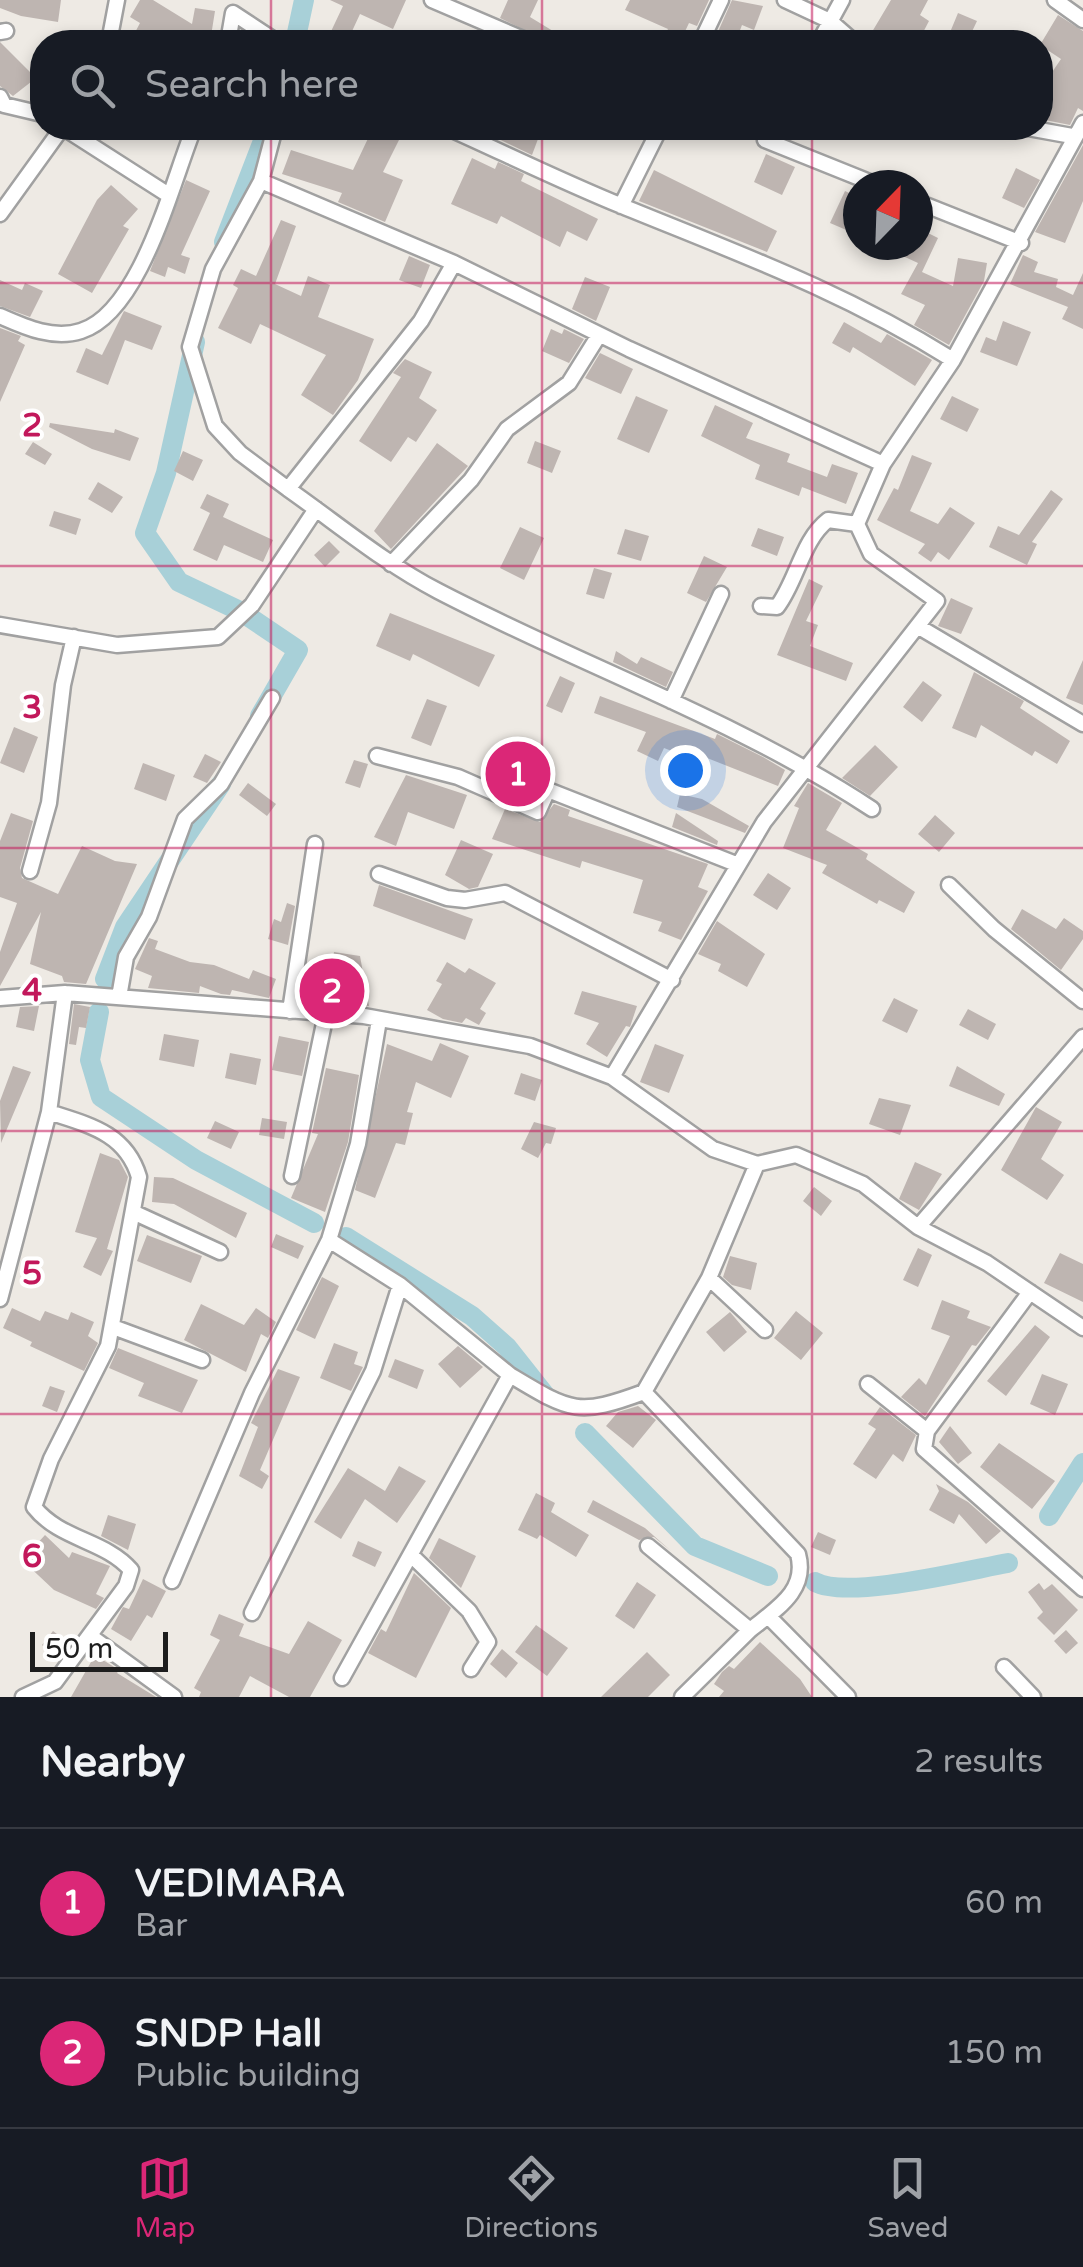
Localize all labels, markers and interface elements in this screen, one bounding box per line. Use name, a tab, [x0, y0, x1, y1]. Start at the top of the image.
search box	[30, 30, 1053, 140]
icon: search	[65, 58, 120, 113]
text: Search here	[145, 62, 359, 108]
north arrow	[843, 170, 933, 260]
text: 2	[22, 407, 42, 445]
text: 3	[22, 689, 42, 727]
pin: 1	[486, 736, 550, 812]
your location	[660, 745, 711, 796]
pin: 2	[300, 954, 364, 1028]
text: 4	[22, 972, 42, 1010]
text: 5	[22, 1255, 42, 1293]
text: 6	[22, 1538, 42, 1576]
scale bar	[30, 1627, 168, 1672]
text: 50 m	[45, 1632, 113, 1666]
text: Nearby	[40, 1737, 185, 1788]
text: 2 results	[914, 1743, 1043, 1781]
text: VEDIMARA	[135, 1861, 345, 1907]
text: 1	[62, 1884, 83, 1922]
text: 60 m	[965, 1884, 1043, 1922]
text: Bar	[135, 1907, 187, 1945]
text: SNDP Hall	[135, 2011, 322, 2057]
text: 2	[62, 2034, 83, 2072]
text: 150 m	[945, 2034, 1043, 2072]
text: Public building	[135, 2057, 361, 2095]
tab: Map	[135, 2151, 195, 2245]
tab: Directions	[464, 2151, 598, 2245]
tab: Saved	[867, 2151, 948, 2245]

